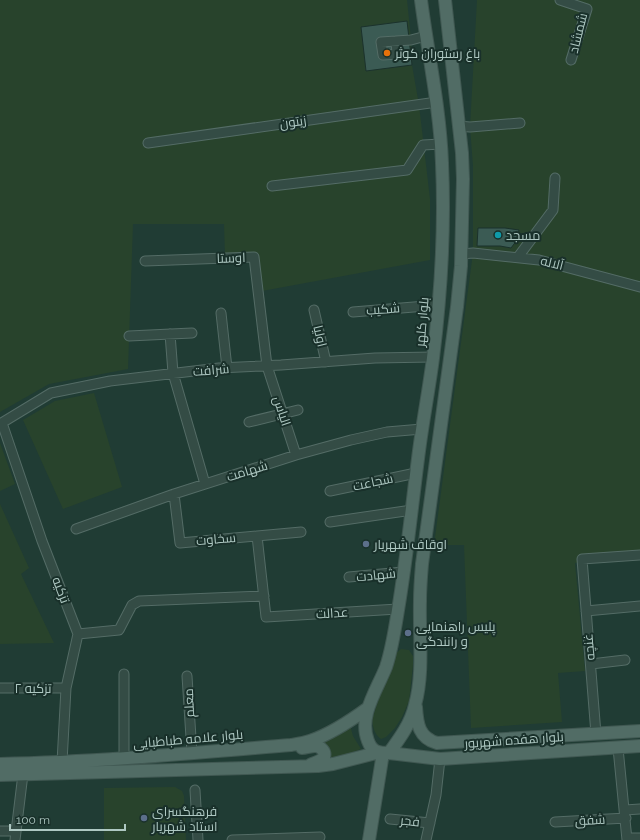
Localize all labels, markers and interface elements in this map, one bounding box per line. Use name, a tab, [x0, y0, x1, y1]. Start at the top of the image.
street label: شمشاد	[566, 11, 590, 55]
place label: باغ رستوران کوثر	[394, 46, 480, 62]
marker: باغ رستوران کوثر	[382, 48, 392, 58]
street label: زیتون	[279, 113, 307, 131]
place label: مسجد	[506, 228, 540, 243]
marker: مسجد	[493, 230, 503, 240]
street label: اوستا	[216, 250, 246, 266]
street label: آلاله	[539, 253, 565, 273]
street label: بلوار کلهر	[412, 297, 432, 348]
street label: شکیب	[366, 300, 400, 318]
street label: اولیا	[310, 324, 330, 348]
street label: شرافت	[192, 361, 230, 379]
street label: الیاس	[270, 394, 294, 428]
street label: شهامت	[225, 458, 269, 484]
street label: شجاعت	[352, 470, 394, 494]
street label: سخاوت	[196, 530, 236, 548]
place label: اوقاف شهریار	[373, 537, 447, 552]
marker: اوقاف شهریار	[361, 539, 371, 549]
street label: شهادت	[355, 565, 397, 585]
street label: تزکیه	[49, 575, 73, 606]
street label: عدالت	[315, 604, 349, 622]
place label: پلیس راهنمایی و رانندگی	[416, 619, 496, 649]
marker: پلیس راهنمایی و رانندگی	[403, 628, 413, 638]
street label: غنچه	[580, 633, 600, 661]
street label: تزکیه ۲	[14, 681, 52, 696]
street label: معلم	[181, 688, 199, 718]
street label: بلوار علامه طباطبایی	[132, 727, 244, 751]
street label: بلوار هفده شهریور	[463, 729, 564, 751]
place label: فرهنگسرای استاد شهریار	[151, 804, 217, 834]
scale bar	[10, 806, 125, 832]
street label: فجر	[398, 812, 421, 829]
street label: شفق	[574, 812, 606, 828]
text: 100 m	[16, 813, 50, 827]
marker: فرهنگسرای استاد شهریار	[139, 813, 149, 823]

